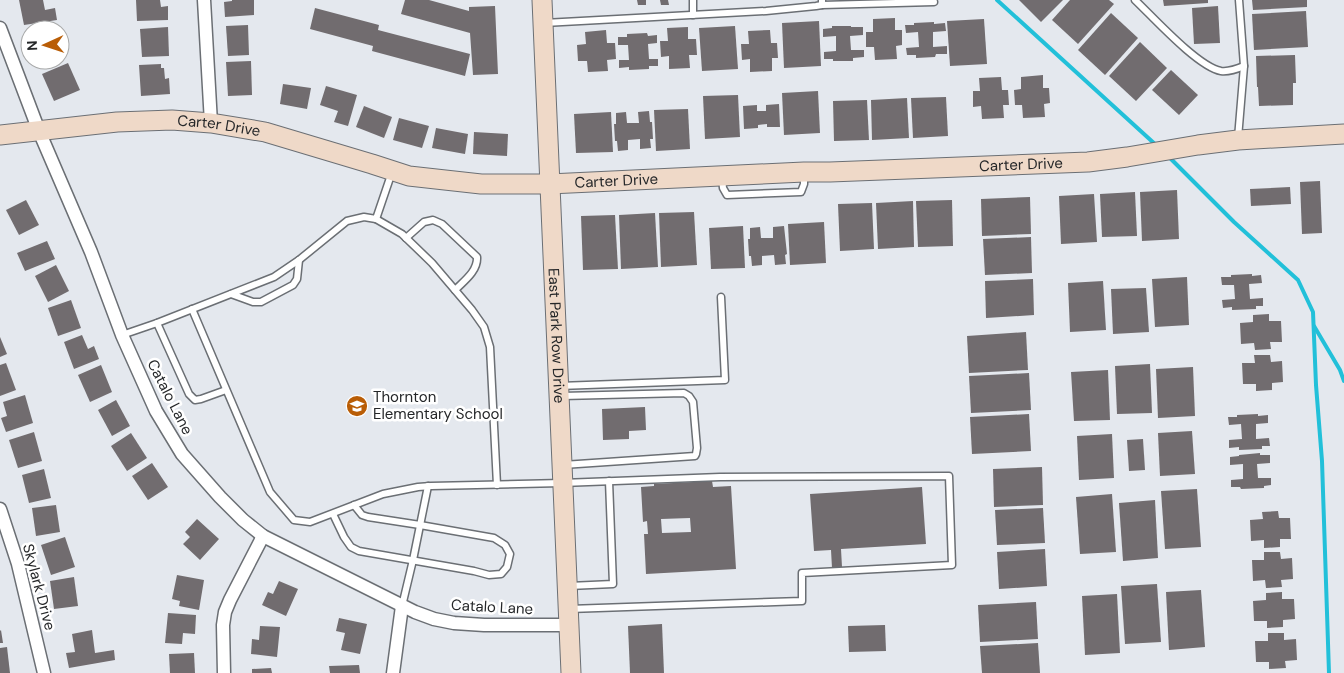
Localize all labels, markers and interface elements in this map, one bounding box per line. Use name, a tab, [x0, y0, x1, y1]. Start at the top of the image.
north arrow	[20, 20, 70, 70]
text: N	[23, 40, 41, 51]
street label: Carter Drive	[177, 110, 262, 141]
street label: Carter Drive	[979, 153, 1063, 176]
street label: Carter Drive	[574, 169, 659, 193]
street label: East Park Row Drive	[544, 268, 569, 404]
street label: Catalo Lane	[142, 356, 198, 438]
place label: Thornton Elementary School	[373, 387, 503, 424]
school or university icon: Thornton Elementary School	[345, 394, 369, 418]
street label: Skylark Drive	[18, 542, 60, 632]
street label: Catalo Lane	[450, 595, 534, 619]

